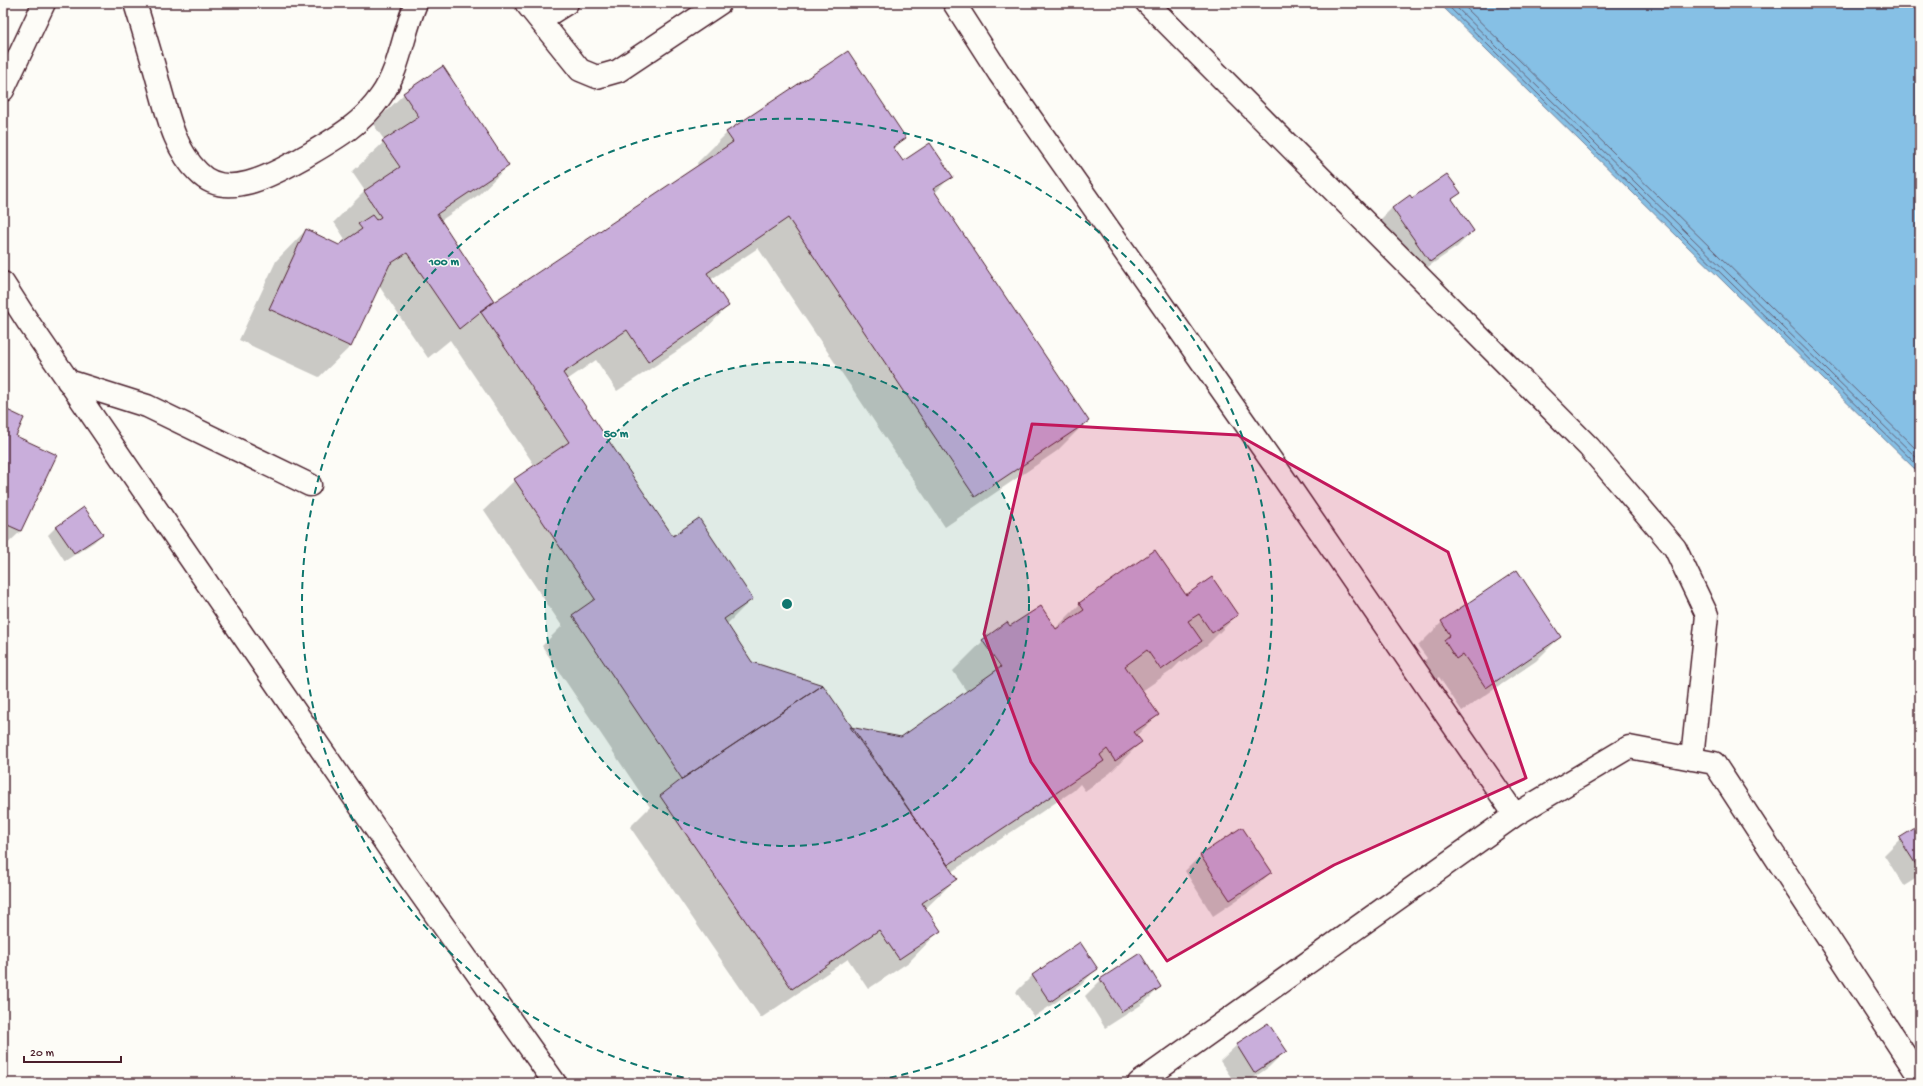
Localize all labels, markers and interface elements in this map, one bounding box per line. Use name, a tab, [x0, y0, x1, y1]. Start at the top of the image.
text: 100 m	[428, 256, 459, 270]
text: 50 m	[604, 428, 629, 442]
centre of rings	[780, 597, 794, 611]
scale bar	[24, 1038, 121, 1064]
text: 20 m	[30, 1047, 55, 1061]

